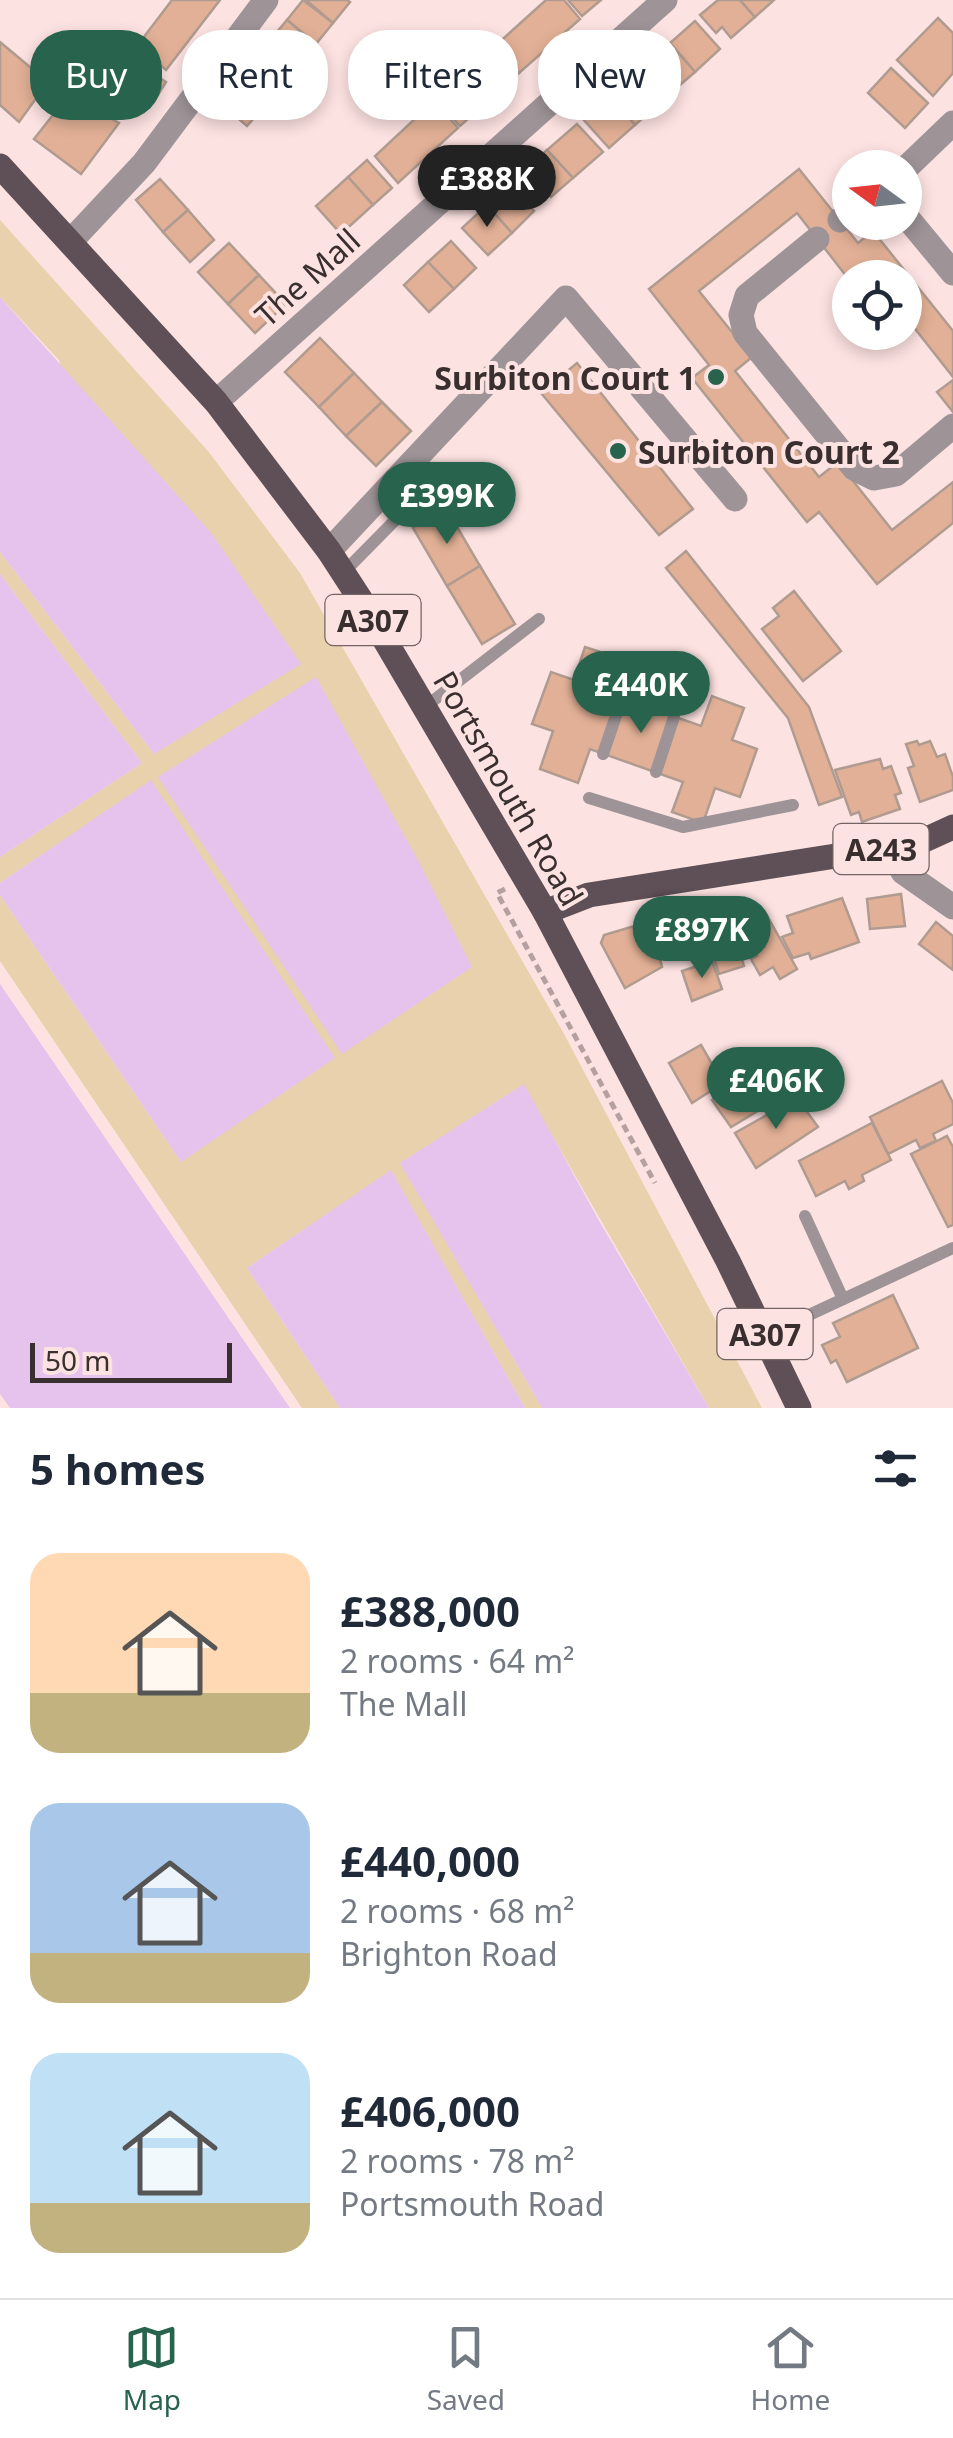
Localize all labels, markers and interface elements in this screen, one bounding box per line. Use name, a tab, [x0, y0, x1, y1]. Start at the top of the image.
chip: Buy	[30, 30, 162, 120]
chip: Rent	[182, 30, 328, 120]
chip: Filters	[348, 30, 518, 120]
chip: New	[538, 30, 681, 120]
pin: £388K	[417, 145, 557, 230]
north arrow	[832, 150, 922, 240]
map controls	[832, 150, 922, 350]
text: £388K	[440, 156, 534, 199]
street label: The Mall	[245, 218, 369, 336]
button: locate	[832, 260, 922, 350]
place label: Surbiton Court 1	[434, 356, 696, 399]
marker: Surbiton Court 1	[705, 366, 727, 388]
place label: Surbiton Court 2	[638, 430, 900, 473]
marker: Surbiton Court 2	[607, 440, 629, 462]
pin: £399K	[377, 462, 517, 547]
text: £399K	[400, 473, 494, 516]
road number: A307	[326, 595, 420, 645]
pin: £440K	[571, 651, 711, 736]
text: £440K	[594, 662, 688, 705]
street label: Portsmouth Road	[424, 663, 594, 913]
road number: A243	[834, 824, 928, 874]
pin: £897K	[632, 896, 772, 981]
text: £897K	[655, 907, 749, 950]
pin: £406K	[706, 1047, 846, 1132]
text: £406K	[729, 1058, 823, 1101]
road number: A307	[718, 1309, 812, 1359]
scale bar	[30, 1338, 232, 1382]
text: 50 m	[45, 1341, 111, 1379]
text: 5 homes	[30, 1440, 206, 1497]
icon: filters	[868, 1441, 923, 1496]
text: £388,000	[340, 1582, 520, 1639]
icon: home	[110, 1593, 230, 1713]
text: 2 rooms · 64 m²	[340, 1639, 574, 1682]
text: The Mall	[340, 1682, 467, 1725]
text: £440,000	[340, 1832, 520, 1889]
icon: home	[110, 1843, 230, 1963]
text: 2 rooms · 68 m²	[340, 1889, 574, 1932]
text: Brighton Road	[340, 1932, 558, 1975]
text: £406,000	[340, 2082, 520, 2139]
icon: home	[110, 2093, 230, 2213]
text: 2 rooms · 78 m²	[340, 2139, 574, 2182]
text: Portsmouth Road	[340, 2182, 604, 2225]
tab: Map	[123, 2320, 181, 2418]
tab: Saved	[427, 2320, 505, 2418]
tab: Home	[751, 2320, 830, 2418]

